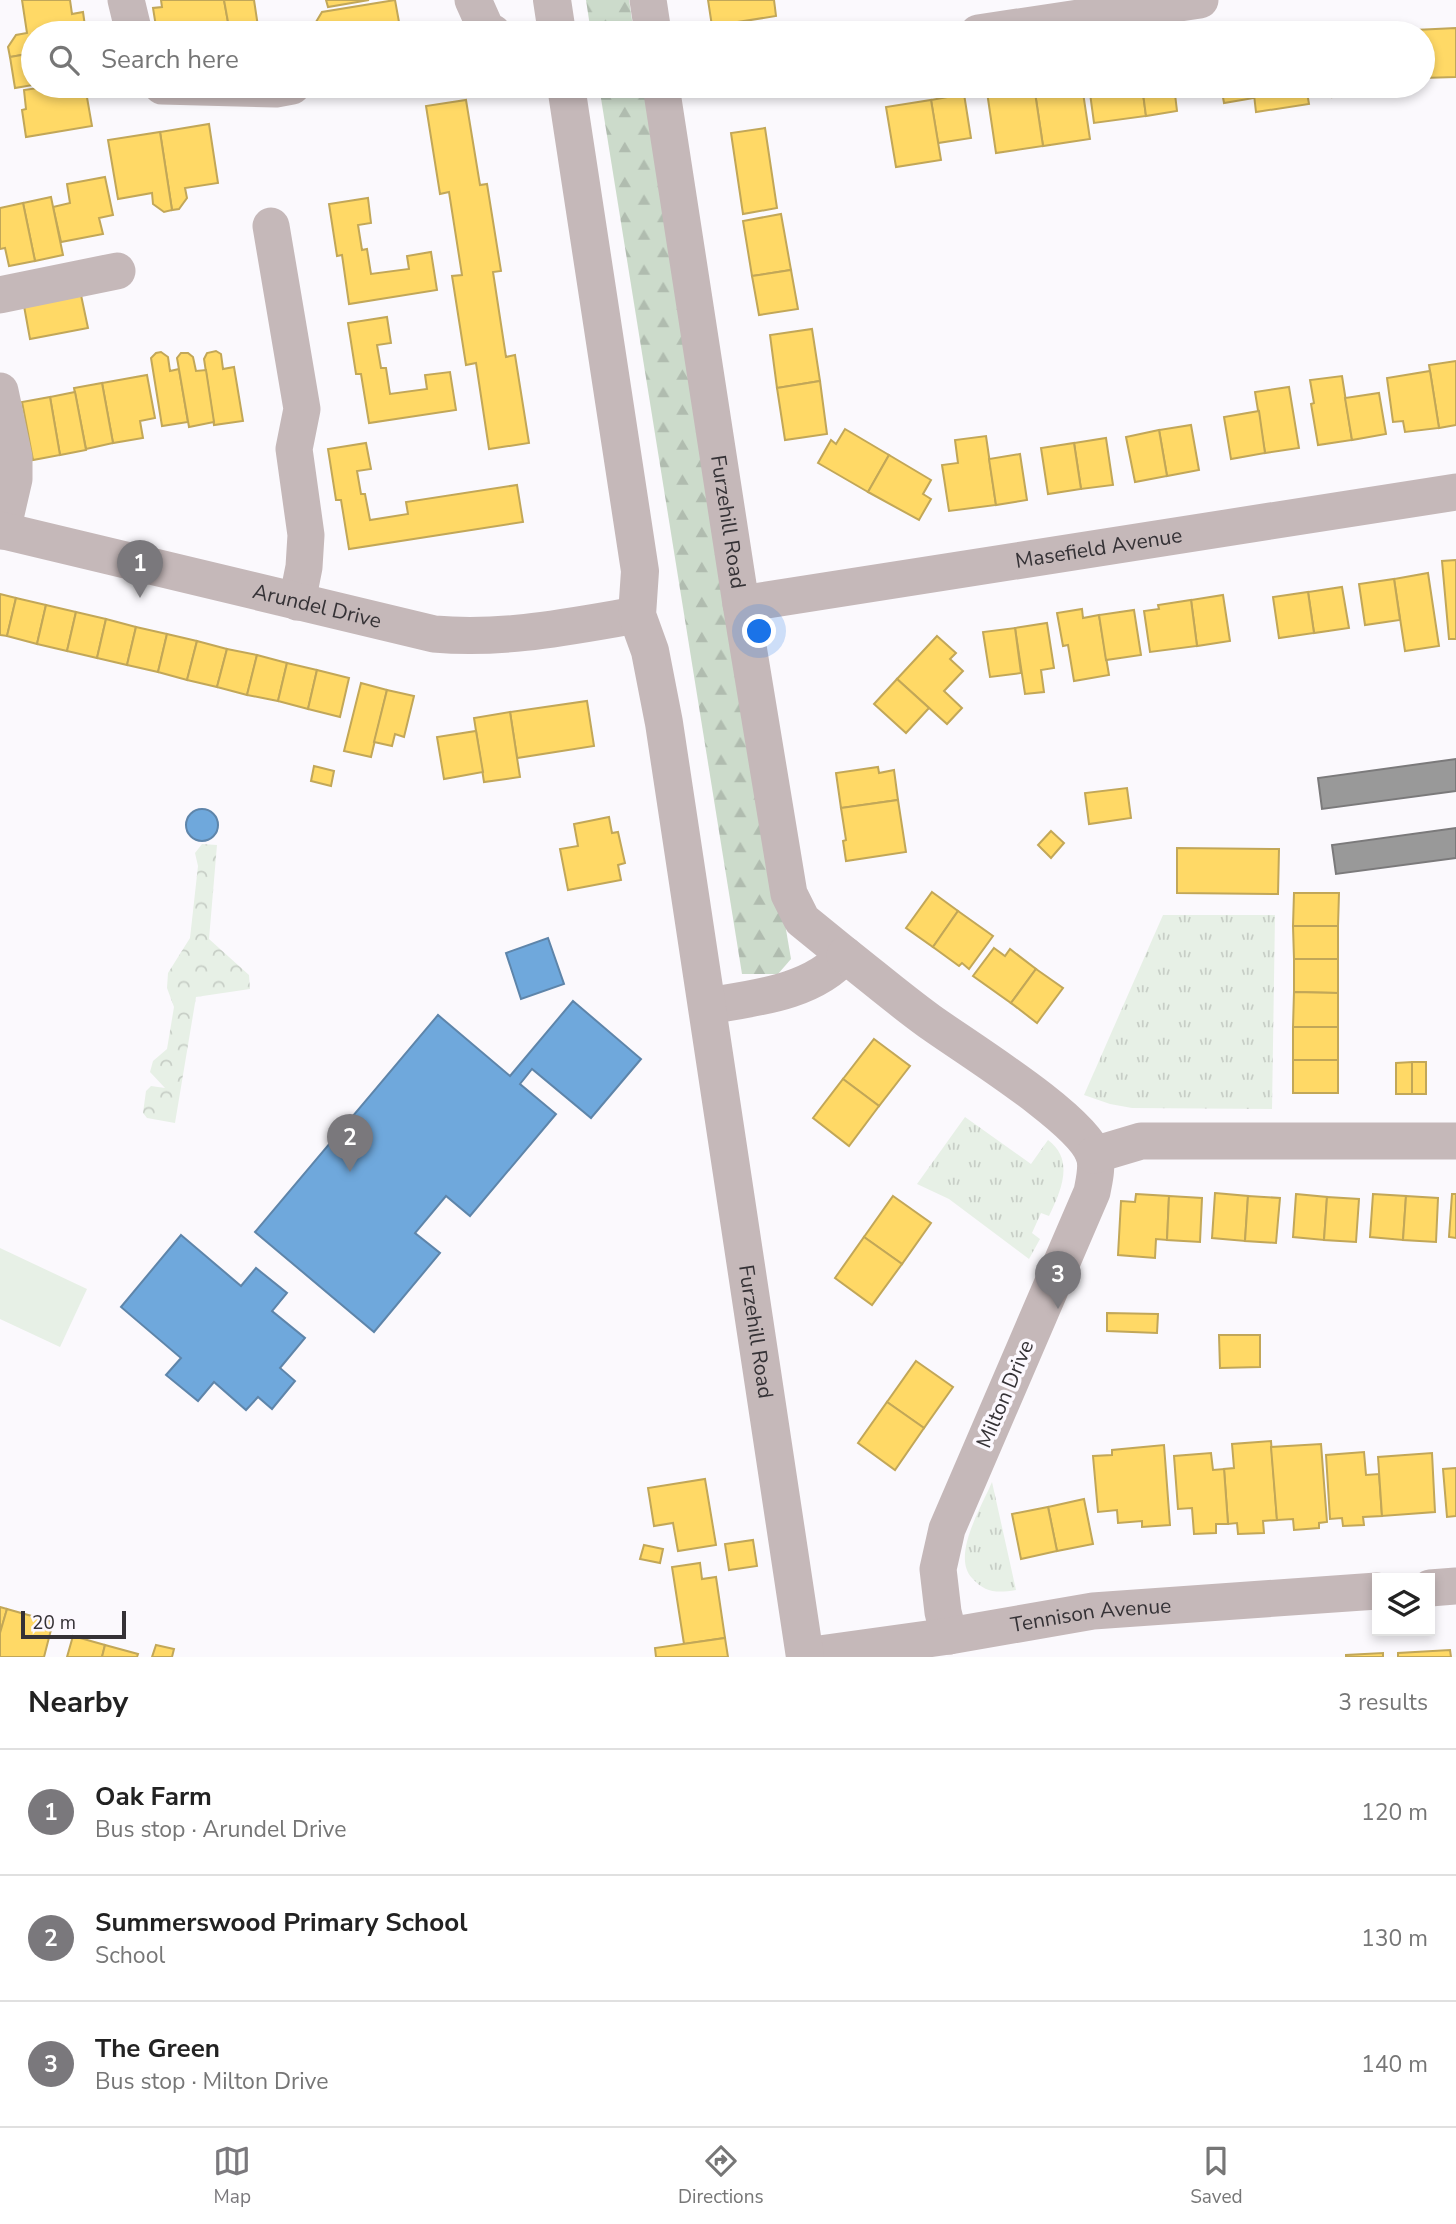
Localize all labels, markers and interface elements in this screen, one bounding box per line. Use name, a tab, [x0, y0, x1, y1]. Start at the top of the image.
search box	[21, 21, 1435, 98]
icon: search	[45, 41, 83, 79]
text: Search here	[101, 42, 239, 77]
street label: Furzehill Road	[704, 453, 752, 591]
street label: Masefield Avenue	[1013, 521, 1184, 575]
pin: 1	[117, 540, 163, 598]
street label: Arundel Drive	[250, 577, 384, 635]
your location	[742, 614, 776, 648]
pin: 2	[327, 1114, 373, 1172]
pin: 3	[1035, 1251, 1081, 1309]
street label: Furzehill Road	[732, 1263, 780, 1401]
street label: Milton Drive	[970, 1336, 1040, 1452]
map controls	[1372, 1573, 1435, 1636]
button: layers	[1372, 1573, 1435, 1636]
street label: Tennison Avenue	[1008, 1592, 1172, 1639]
scale bar	[21, 1608, 126, 1640]
text: 20 m	[32, 1610, 76, 1636]
text: Nearby	[28, 1682, 128, 1723]
text: 3 results	[1338, 1687, 1428, 1718]
text: Oak Farm	[95, 1779, 212, 1814]
text: 1	[44, 1797, 58, 1828]
text: 120 m	[1361, 1797, 1428, 1828]
text: Bus stop · Arundel Drive	[95, 1814, 346, 1845]
text: Summerswood Primary School	[95, 1905, 467, 1940]
text: 2	[44, 1923, 58, 1954]
text: 130 m	[1361, 1923, 1428, 1954]
text: School	[95, 1940, 165, 1971]
text: The Green	[95, 2031, 220, 2066]
text: 3	[44, 2049, 58, 2080]
text: 140 m	[1361, 2049, 1428, 2080]
text: Bus stop · Milton Drive	[95, 2066, 328, 2097]
tab: Map	[213, 2142, 251, 2210]
tab: Directions	[678, 2142, 764, 2210]
tab: Saved	[1190, 2142, 1243, 2210]

